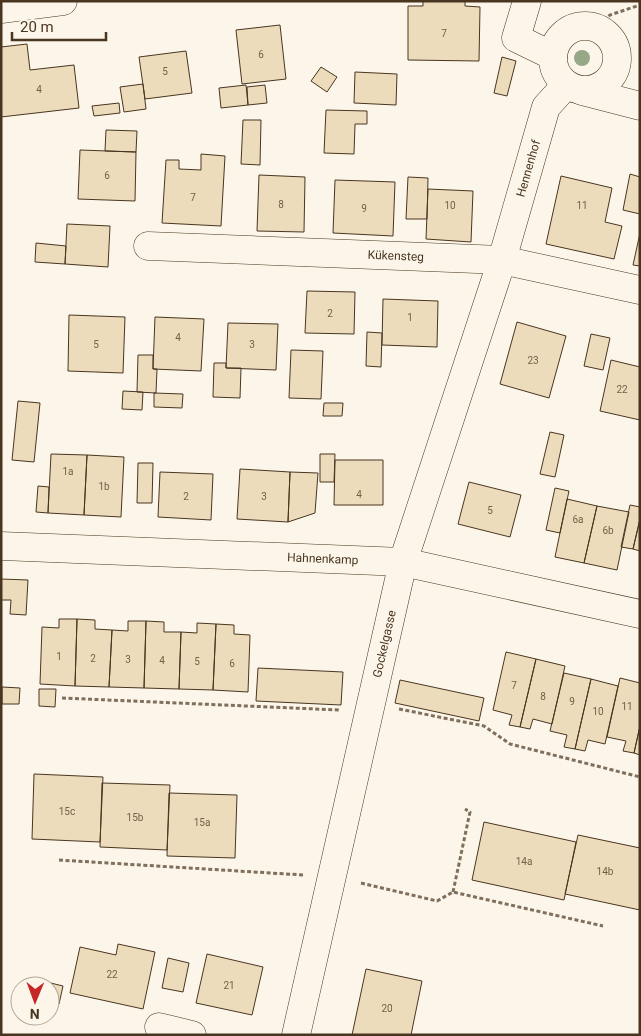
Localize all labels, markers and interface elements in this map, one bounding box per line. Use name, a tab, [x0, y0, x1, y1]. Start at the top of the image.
scale bar	[12, 10, 106, 42]
text: 20 m	[20, 18, 54, 36]
house number: 7	[441, 28, 447, 39]
house number: 6	[258, 49, 264, 60]
house number: 5	[162, 66, 168, 77]
house number: 4	[36, 84, 42, 95]
street label: Hennenhof	[513, 137, 543, 199]
house number: 6	[104, 170, 110, 181]
house number: 7	[190, 192, 196, 203]
house number: 8	[278, 199, 284, 210]
house number: 10	[444, 200, 456, 211]
house number: 11	[576, 200, 588, 211]
house number: 9	[361, 203, 367, 214]
street label: Kükensteg	[367, 248, 424, 264]
house number: 2	[327, 308, 333, 319]
house number: 1	[407, 312, 413, 323]
house number: 4	[175, 332, 181, 343]
house number: 5	[93, 339, 99, 350]
house number: 3	[249, 339, 255, 350]
house number: 23	[527, 355, 539, 366]
house number: 22	[616, 384, 628, 395]
house number: 1a	[62, 466, 74, 477]
house number: 1b	[98, 481, 110, 492]
house number: 4	[356, 489, 362, 500]
house number: 2	[183, 491, 189, 502]
house number: 3	[261, 491, 267, 502]
house number: 5	[487, 505, 493, 516]
house number: 6a	[572, 514, 584, 525]
house number: 6b	[602, 525, 614, 536]
street label: Hahnenkamp	[287, 550, 359, 567]
street label: Gockelgasse	[370, 609, 399, 679]
house number: 1	[56, 651, 62, 662]
house number: 2	[90, 653, 96, 664]
house number: 3	[125, 654, 131, 665]
house number: 4	[159, 655, 165, 666]
house number: 5	[194, 656, 200, 667]
house number: 6	[229, 658, 235, 669]
house number: 7	[511, 680, 517, 691]
house number: 8	[540, 691, 546, 702]
house number: 9	[569, 696, 575, 707]
house number: 11	[621, 701, 633, 712]
house number: 10	[592, 706, 604, 717]
house number: 15c	[59, 806, 75, 817]
house number: 15b	[127, 812, 144, 823]
house number: 15a	[194, 817, 210, 828]
house number: 14a	[516, 856, 532, 867]
house number: 14b	[597, 866, 614, 877]
house number: 22	[106, 969, 118, 980]
north arrow	[10, 976, 60, 1026]
house number: 21	[223, 980, 235, 991]
house number: 20	[381, 1003, 393, 1014]
text: N	[30, 1006, 40, 1022]

